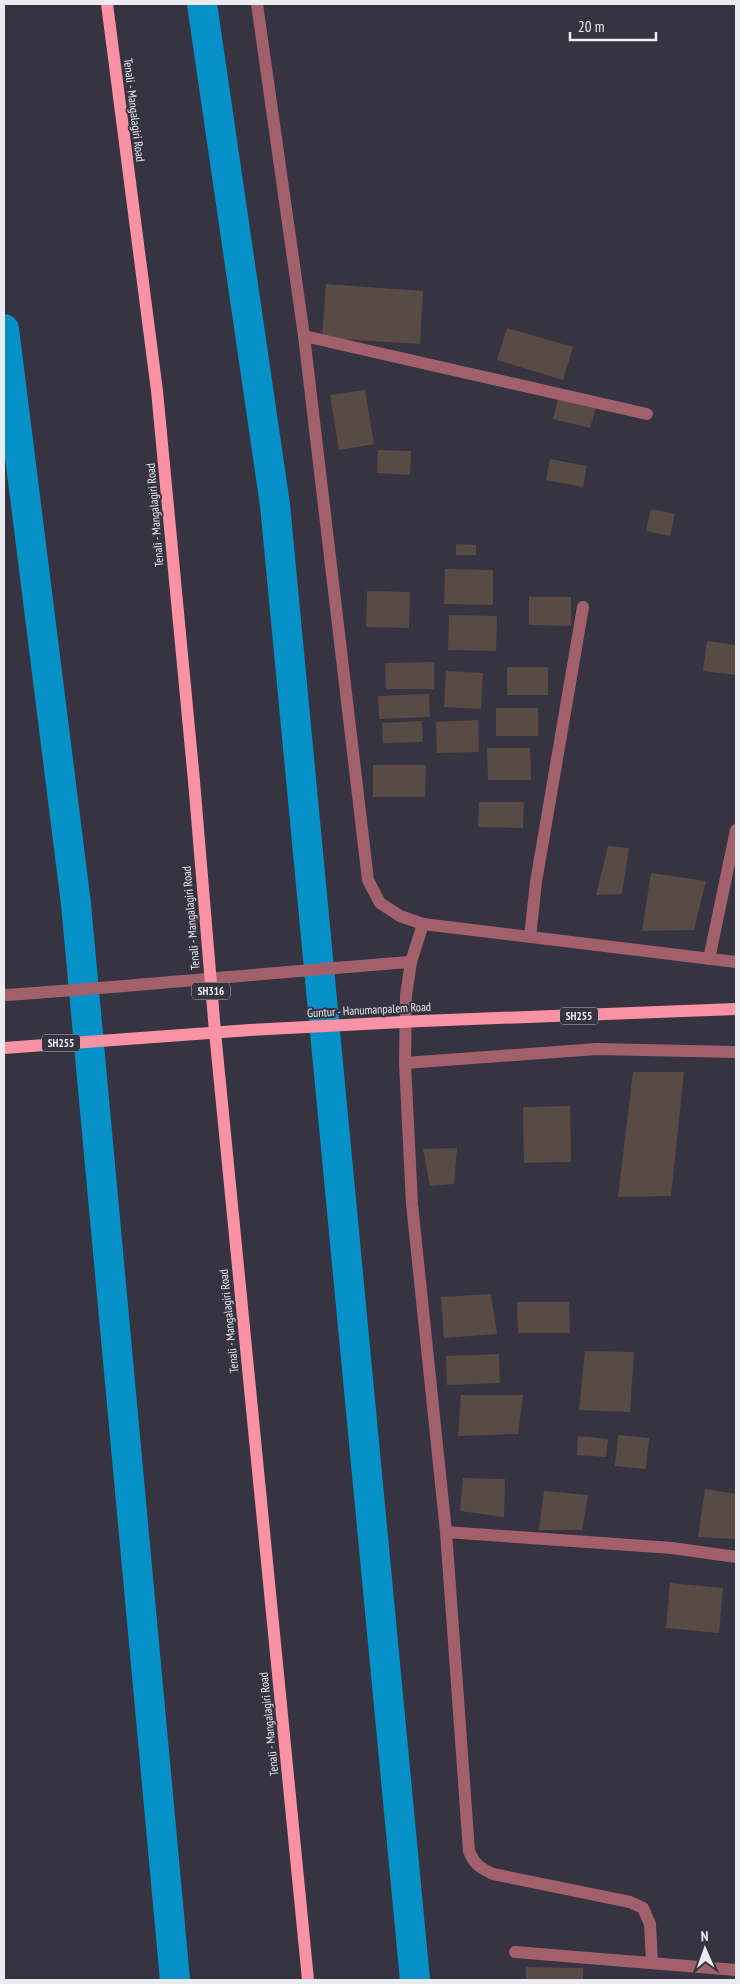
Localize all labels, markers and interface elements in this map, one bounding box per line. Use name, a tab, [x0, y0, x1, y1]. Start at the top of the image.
scale bar	[570, 10, 656, 42]
text: 20 m	[578, 17, 604, 36]
street label: Tenali - Mangalagiri Road	[121, 57, 148, 163]
street label: Tenali - Mangalagiri Road	[142, 462, 167, 568]
street label: Tenali - Mangalagiri Road	[178, 865, 203, 971]
road number: SH316	[192, 982, 230, 999]
street label: Guntur - Hanumanpalem Road	[307, 999, 431, 1020]
road number: SH255	[560, 1008, 598, 1024]
road number: SH255	[42, 1034, 80, 1052]
street label: Tenali - Mangalagiri Road	[216, 1268, 241, 1374]
street label: Tenali - Mangalagiri Road	[256, 1671, 281, 1777]
north arrow	[680, 1924, 730, 1974]
text: N	[700, 1927, 709, 1945]

